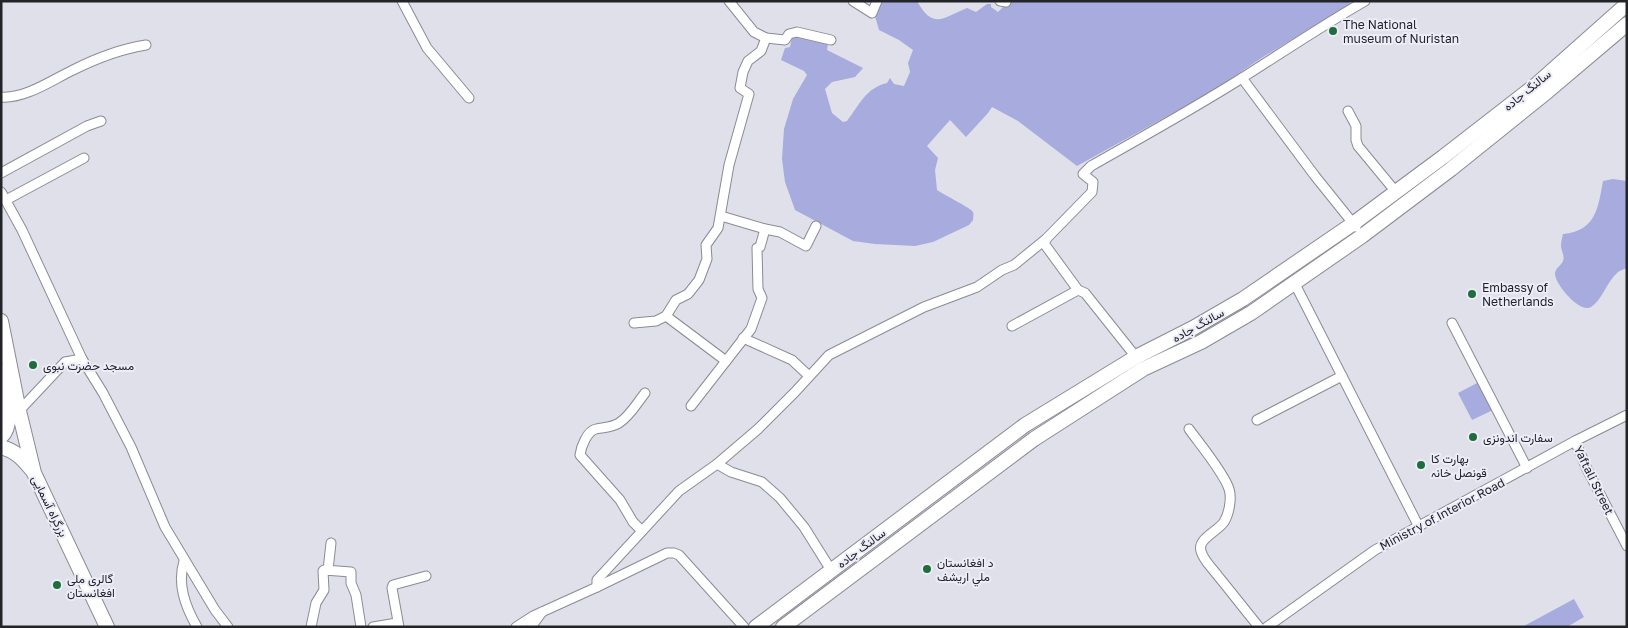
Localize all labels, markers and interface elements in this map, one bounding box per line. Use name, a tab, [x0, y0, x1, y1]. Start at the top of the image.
place label: The National museum of Nuristan	[1343, 17, 1459, 46]
marker: The National museum of Nuristan	[1327, 25, 1339, 37]
street label: سالنگ جاده	[1500, 66, 1554, 114]
place label: Embassy of Netherlands	[1482, 280, 1554, 309]
marker: Embassy of Netherlands	[1466, 288, 1478, 300]
street label: سالنگ جاده	[1169, 305, 1227, 345]
place label: مسجد حضرت نبوی	[43, 358, 134, 374]
marker: مسجد حضرت نبوی	[27, 359, 39, 371]
place label: سفارت اندونزی	[1483, 430, 1553, 446]
marker: سفارت اندونزی	[1467, 431, 1479, 443]
street label: Yaftali Street	[1571, 443, 1617, 517]
place label: بھارت کا قونصل خانہ	[1431, 451, 1487, 481]
marker: بھارت کا قونصل خانہ	[1415, 459, 1427, 471]
street label: بزرگراه آسمایی	[28, 473, 71, 540]
street label: Ministry of Interior Road	[1377, 475, 1507, 553]
street label: سالنگ جاده	[834, 525, 888, 571]
place label: د افغانستان ملي اریشف	[937, 555, 994, 587]
marker: د افغانستان ملي اریشف	[921, 563, 933, 575]
place label: گالری ملی افغانستان	[67, 571, 115, 600]
marker: گالری ملی افغانستان	[51, 579, 63, 591]

